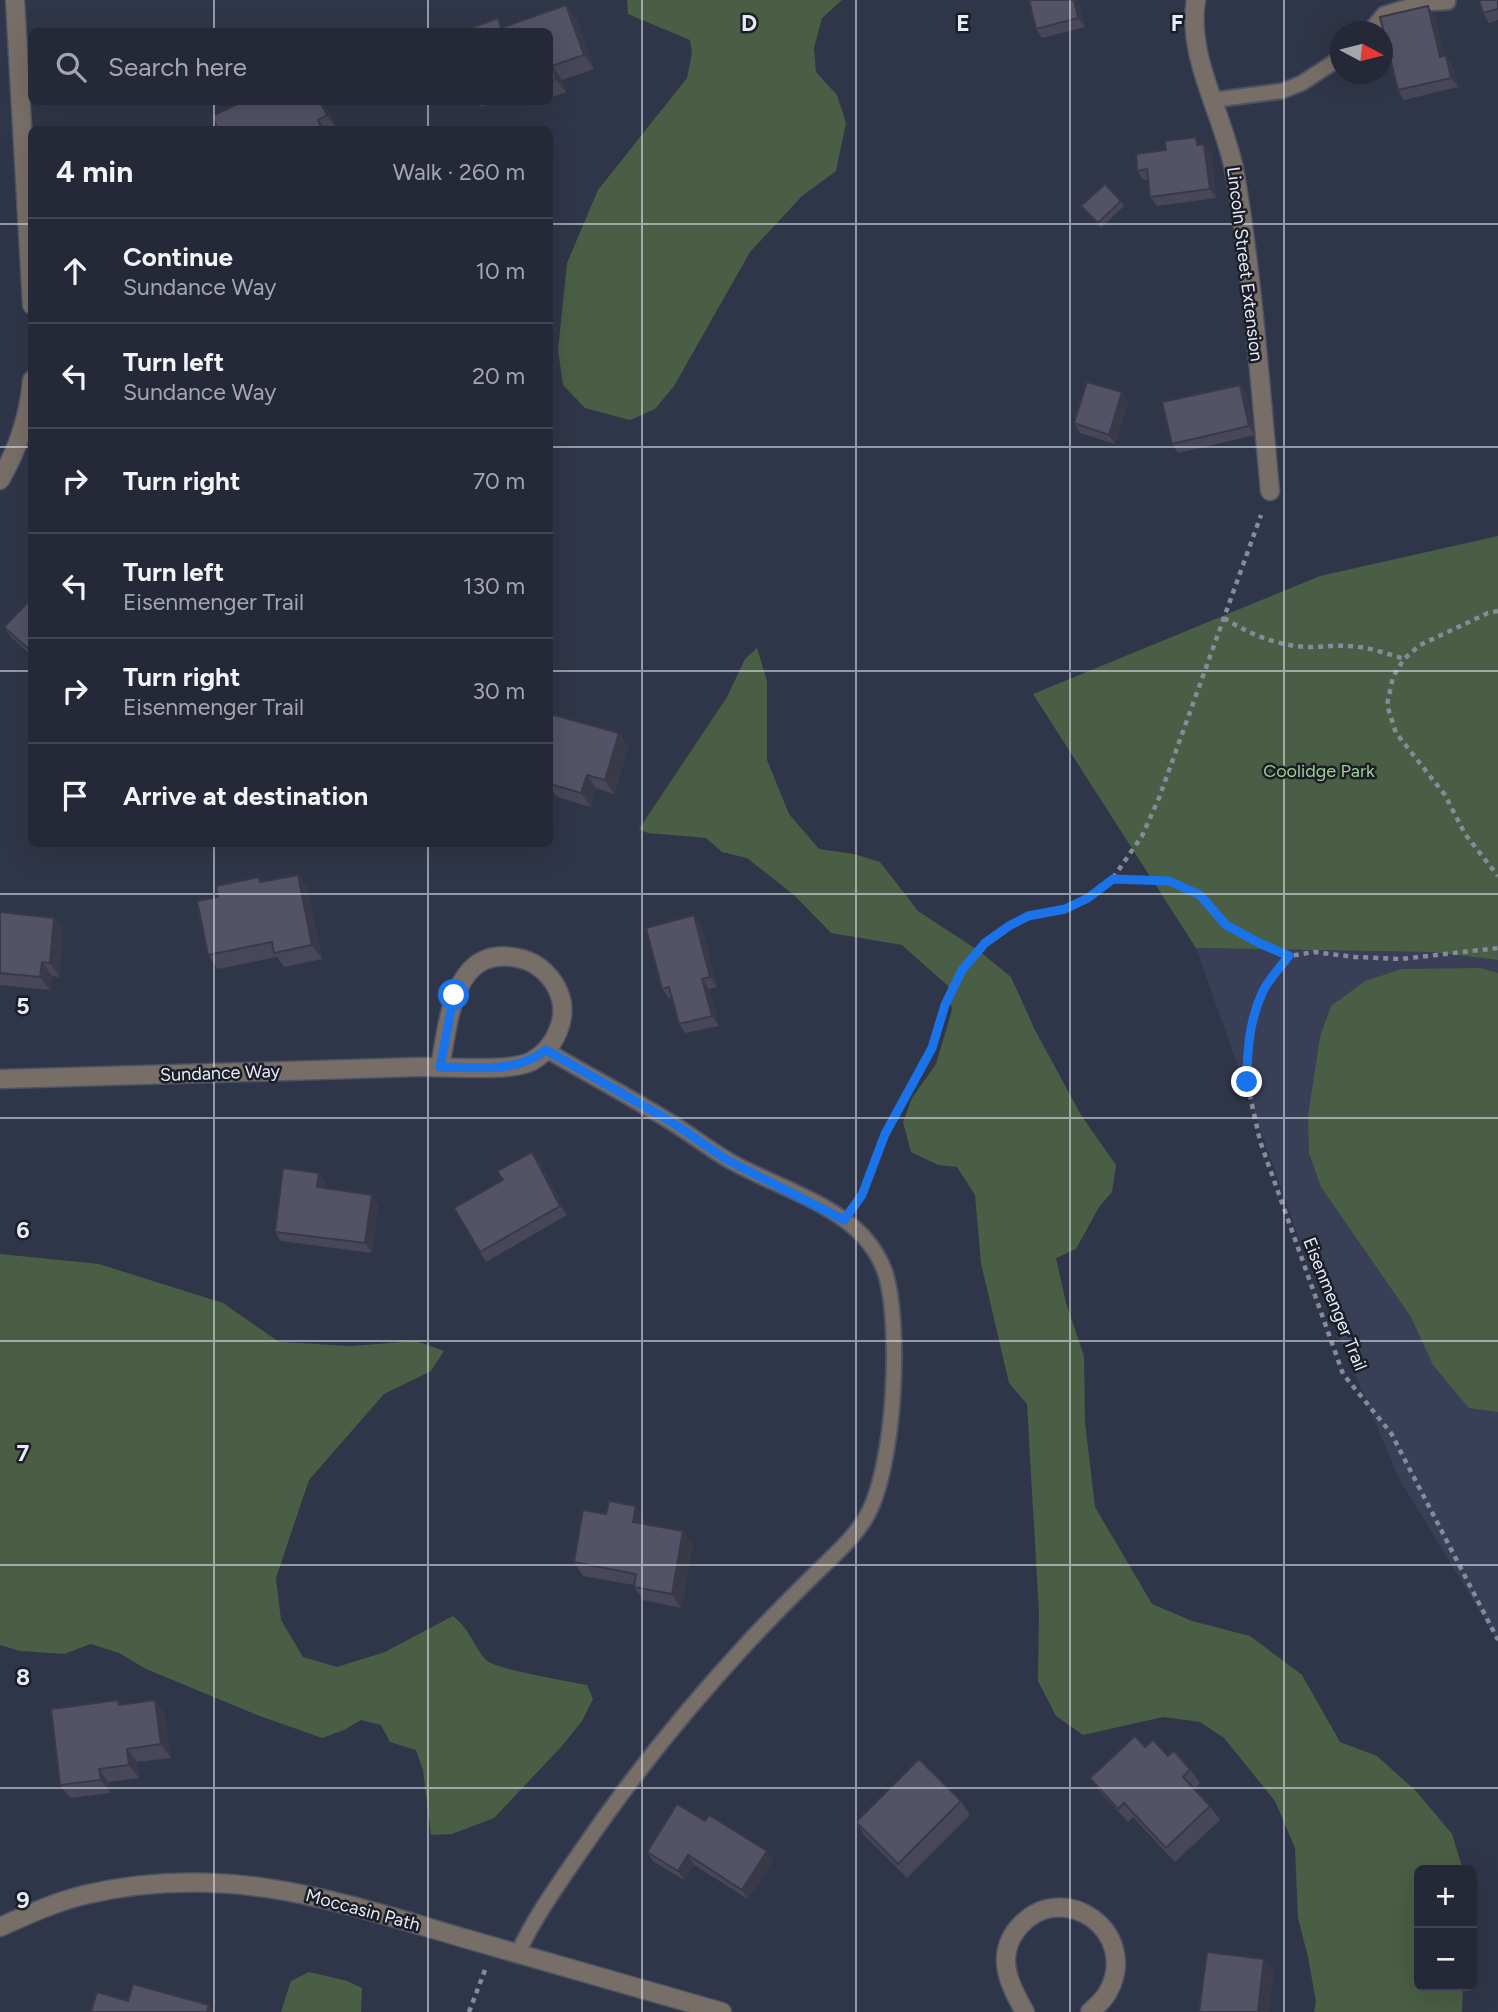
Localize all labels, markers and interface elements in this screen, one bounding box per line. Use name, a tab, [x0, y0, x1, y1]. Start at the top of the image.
text: D	[741, 9, 757, 37]
text: E	[956, 9, 970, 37]
text: F	[1171, 9, 1184, 37]
north arrow	[1330, 21, 1393, 84]
search box	[28, 28, 553, 105]
icon: search	[52, 48, 90, 86]
text: Search here	[108, 51, 247, 83]
text: 4 min	[56, 153, 133, 190]
text: Walk · 260 m	[393, 158, 525, 186]
street label: Lincoln Street Extension	[1222, 165, 1268, 363]
text: Continue	[123, 241, 233, 273]
icon: ahead	[56, 252, 94, 290]
text: 10 m	[476, 257, 525, 285]
text: Sundance Way	[123, 273, 276, 301]
text: Turn left	[123, 346, 224, 378]
icon: left	[56, 357, 94, 395]
text: 20 m	[472, 362, 525, 390]
text: Sundance Way	[123, 378, 276, 406]
icon: right	[56, 462, 94, 500]
text: Turn right	[123, 465, 240, 497]
text: 70 m	[473, 467, 525, 495]
text: Turn left	[123, 556, 224, 588]
icon: left	[56, 567, 94, 605]
text: 130 m	[463, 572, 525, 600]
text: Eisenmenger Trail	[123, 588, 304, 616]
text: Turn right	[123, 661, 240, 693]
icon: right	[56, 672, 94, 710]
text: 30 m	[472, 677, 525, 705]
text: Eisenmenger Trail	[123, 693, 304, 721]
park label: Coolidge Park	[1263, 760, 1375, 782]
icon: arrive	[56, 777, 94, 815]
text: Arrive at destination	[123, 780, 368, 812]
route start	[438, 979, 469, 1010]
text: 5	[16, 992, 30, 1020]
street label: Sundance Way	[160, 1060, 281, 1086]
route end	[1231, 1066, 1262, 1097]
text: 6	[16, 1216, 30, 1244]
street label: Eisenmenger Trail	[1298, 1234, 1372, 1374]
text: 7	[17, 1439, 30, 1467]
text: 8	[16, 1663, 30, 1691]
map controls	[1414, 1865, 1477, 1991]
button: +	[1414, 1865, 1477, 1928]
street label: Moccasin Path	[303, 1884, 423, 1936]
text: 9	[16, 1886, 30, 1914]
button: −	[1414, 1928, 1477, 1991]

